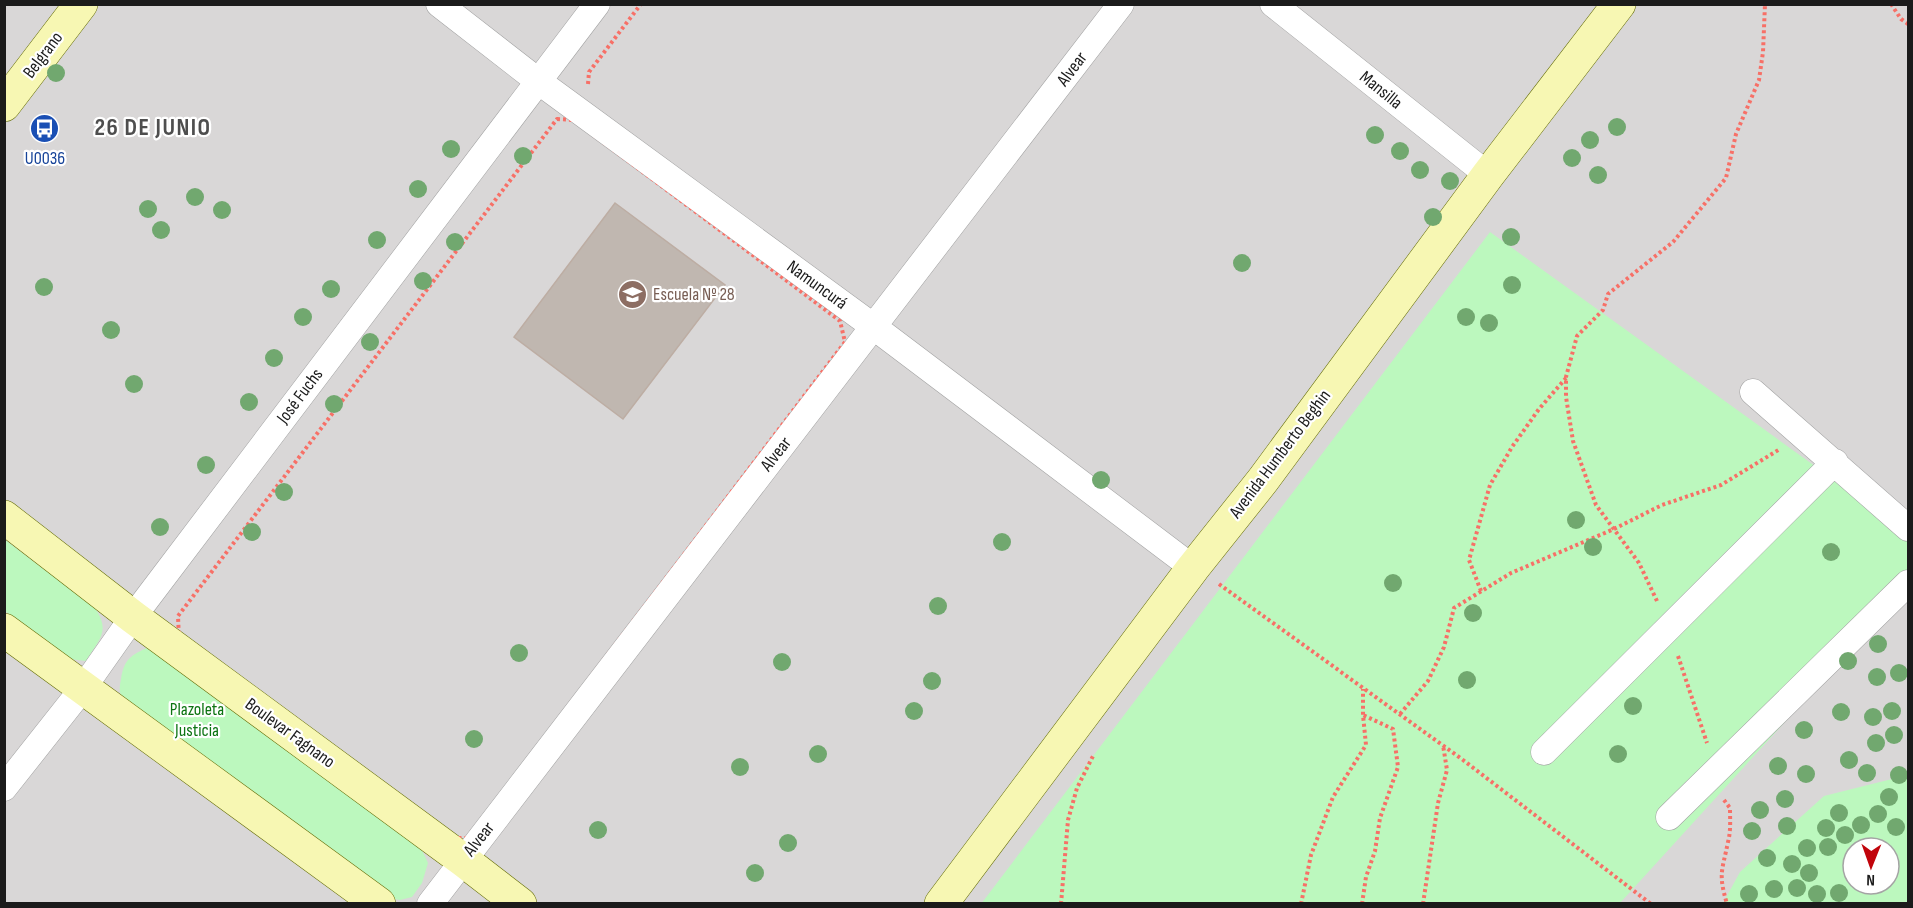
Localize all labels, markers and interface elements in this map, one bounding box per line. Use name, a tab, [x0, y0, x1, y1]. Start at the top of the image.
street label: Belgrano	[19, 28, 67, 82]
street label: Alvear	[1052, 48, 1092, 91]
street label: Mansilla	[1355, 66, 1407, 114]
bus stop icon: U0036	[29, 113, 61, 145]
district label: 26 DE JUNIO	[94, 113, 212, 142]
place label: U0036	[25, 148, 65, 169]
street label: Namuncurá	[783, 256, 851, 314]
school or university icon: Escuela Nº 28	[616, 278, 648, 310]
place label: Escuela Nº 28	[653, 284, 735, 305]
street label: José Fuchs	[272, 364, 327, 428]
street label: Avenida Humberto Beghin	[1224, 386, 1335, 523]
street label: Alvear	[756, 433, 796, 476]
street label: Boulevar Fagnano	[241, 693, 339, 773]
park label: Plazoleta Justicia	[170, 699, 224, 741]
street label: Alvear	[459, 818, 499, 861]
north arrow	[1841, 836, 1901, 896]
text: N	[1866, 870, 1875, 889]

